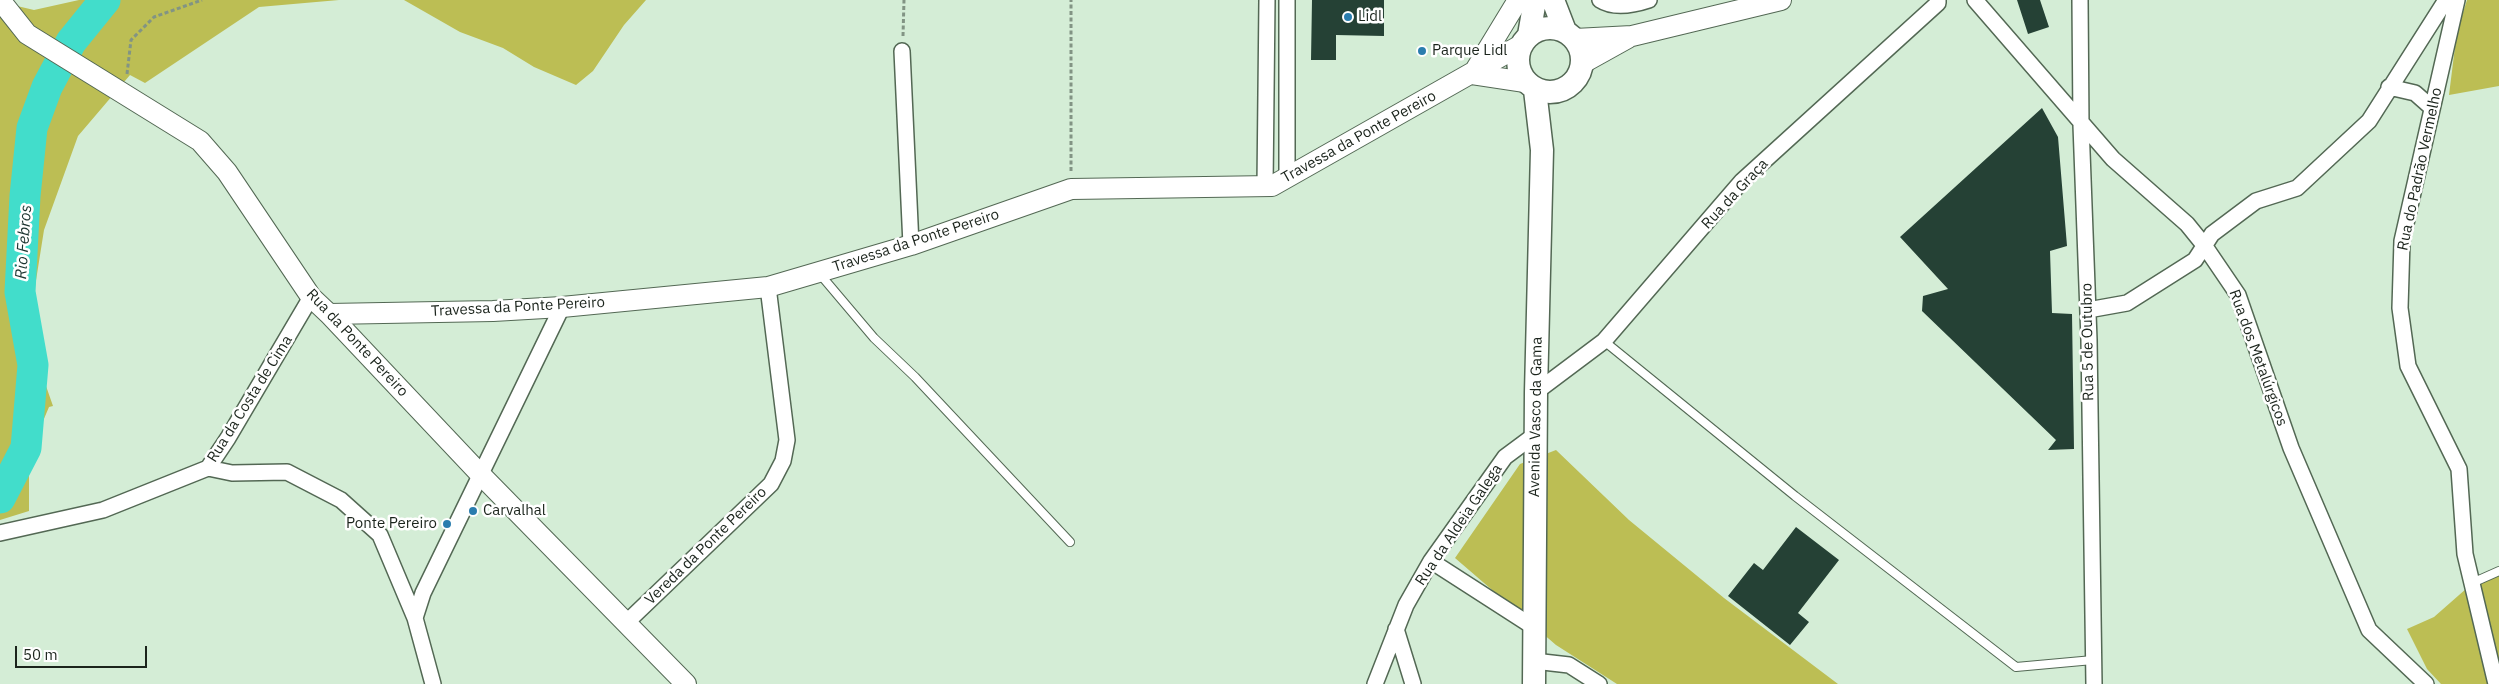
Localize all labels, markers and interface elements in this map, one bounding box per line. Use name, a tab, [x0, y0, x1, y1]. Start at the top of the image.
place label: Lidl	[1358, 8, 1382, 26]
marker: Lidl	[1342, 11, 1354, 23]
place label: Parque Lidl	[1432, 42, 1507, 60]
marker: Parque Lidl	[1416, 45, 1428, 57]
street label: Rua do Padrão Vermelho	[2394, 86, 2446, 252]
street label: Travessa da Ponte Pereiro	[1279, 87, 1439, 187]
street label: Rua da Graça	[1698, 155, 1772, 233]
water label: Rio Febros	[12, 204, 36, 280]
street label: Travessa da Ponte Pereiro	[830, 206, 1002, 276]
street label: Rua 5 de Outubro	[2078, 283, 2098, 401]
street label: Rua da Ponte Pereiro	[302, 285, 412, 401]
street label: Rua dos Metalúrgicos	[2225, 287, 2291, 429]
street label: Travessa da Ponte Pereiro	[431, 293, 605, 321]
street label: Rua da Costa de Cima	[204, 332, 296, 466]
street label: Avenida Vasco da Gama	[1526, 337, 1546, 497]
street label: Rua da Aldeia Galega	[1412, 461, 1506, 589]
street label: Vereda da Ponte Pereiro	[641, 483, 771, 609]
place label: Carvalhal	[483, 502, 546, 520]
marker: Carvalhal	[467, 505, 479, 517]
place label: Ponte Pereiro	[346, 515, 437, 533]
marker: Ponte Pereiro	[441, 518, 453, 530]
scale bar	[18, 636, 150, 668]
text: 50 m	[23, 645, 58, 664]

